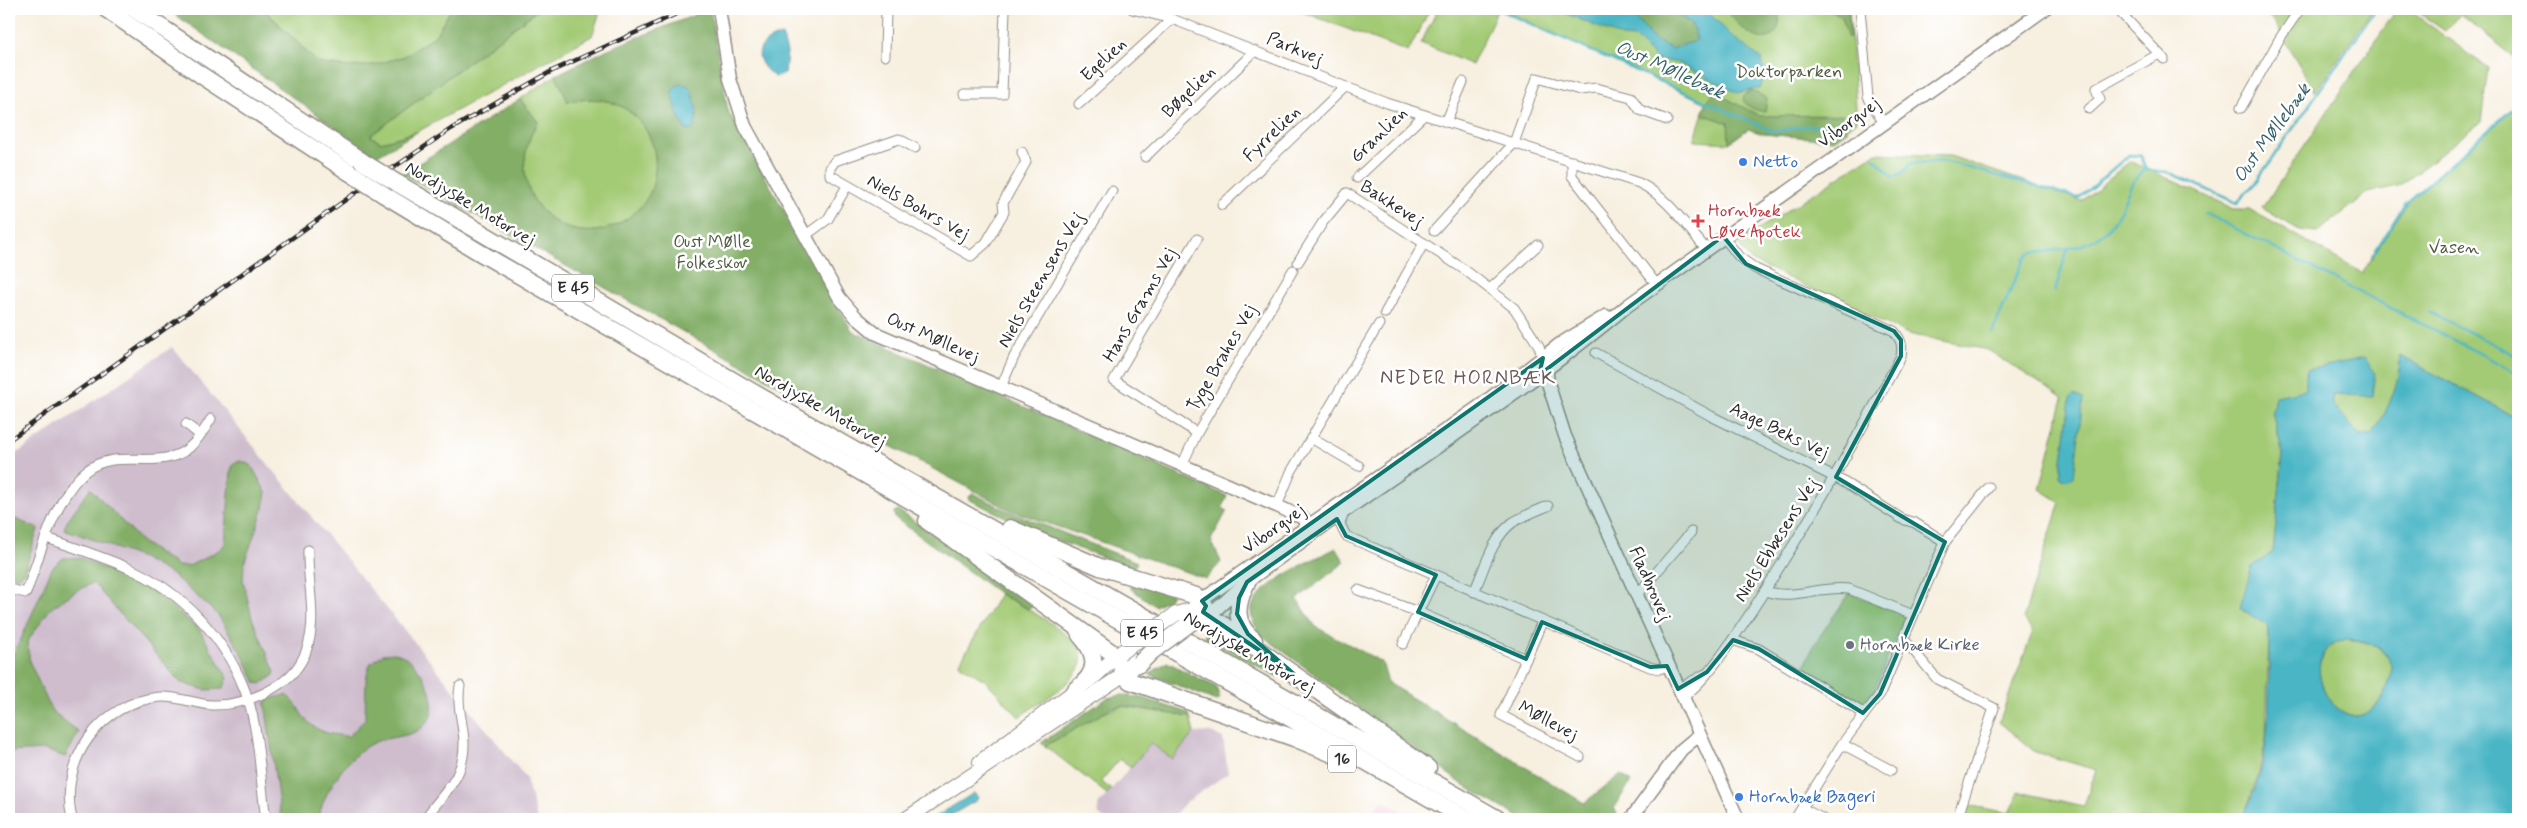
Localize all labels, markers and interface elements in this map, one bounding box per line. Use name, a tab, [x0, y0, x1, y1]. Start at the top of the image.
street label: Parkvej	[1263, 27, 1327, 71]
street label: Egelien	[1076, 33, 1132, 87]
water label: Oust Møllebæk	[1612, 35, 1730, 106]
street label: Bøgelien	[1157, 60, 1221, 124]
park label: Doktorparken	[1736, 60, 1842, 84]
water label: Oust Møllebæk	[2228, 77, 2317, 188]
street label: Viborgvej	[1813, 92, 1885, 154]
street label: Fyrrelien	[1238, 101, 1306, 167]
street label: Granlien	[1345, 102, 1413, 168]
place label: Netto	[1753, 150, 1798, 174]
street label: Nordjyske Motorvej	[400, 156, 540, 252]
marker: Netto	[1737, 156, 1749, 168]
street label: Niels Bohrs Vej	[863, 169, 973, 247]
street label: Bakkevej	[1355, 175, 1429, 233]
place label: Hornbæk Løve Apotek	[1708, 199, 1801, 245]
street label: Niels Steensens Vej	[992, 208, 1090, 352]
marker: Hornbæk Løve Apotek	[1692, 215, 1704, 227]
park label: Oust Mølle Folkeskov	[673, 230, 751, 275]
park label: Vasen	[2429, 236, 2479, 260]
street label: Hans Grams Vej	[1098, 243, 1182, 367]
road number: E 45	[552, 274, 594, 302]
street label: Tyge Brahes Vej	[1182, 300, 1263, 416]
street label: Oust Møllevej	[883, 307, 983, 369]
street label: Nordjyske Motorvej	[750, 360, 890, 454]
district label: NEDER HORNBÆK	[1380, 365, 1556, 392]
street label: Aage Beks Vej	[1725, 397, 1833, 465]
street label: Niels Ebbesens Vej	[1729, 473, 1825, 607]
street label: Viborgvej	[1238, 498, 1310, 560]
street label: Fladbrovej	[1623, 543, 1677, 625]
street label: Nordjyske Motorvej	[1179, 606, 1319, 700]
road number: E 45	[1121, 620, 1163, 646]
place label: Hornbæk Kirke	[1860, 633, 1980, 657]
marker: Hornbæk Kirke	[1844, 639, 1856, 651]
street label: Møllevej	[1514, 695, 1582, 747]
road number: 16	[1328, 746, 1356, 772]
place label: Hornbæk Bageri	[1749, 785, 1876, 810]
marker: Hornbæk Bageri	[1733, 791, 1745, 803]

